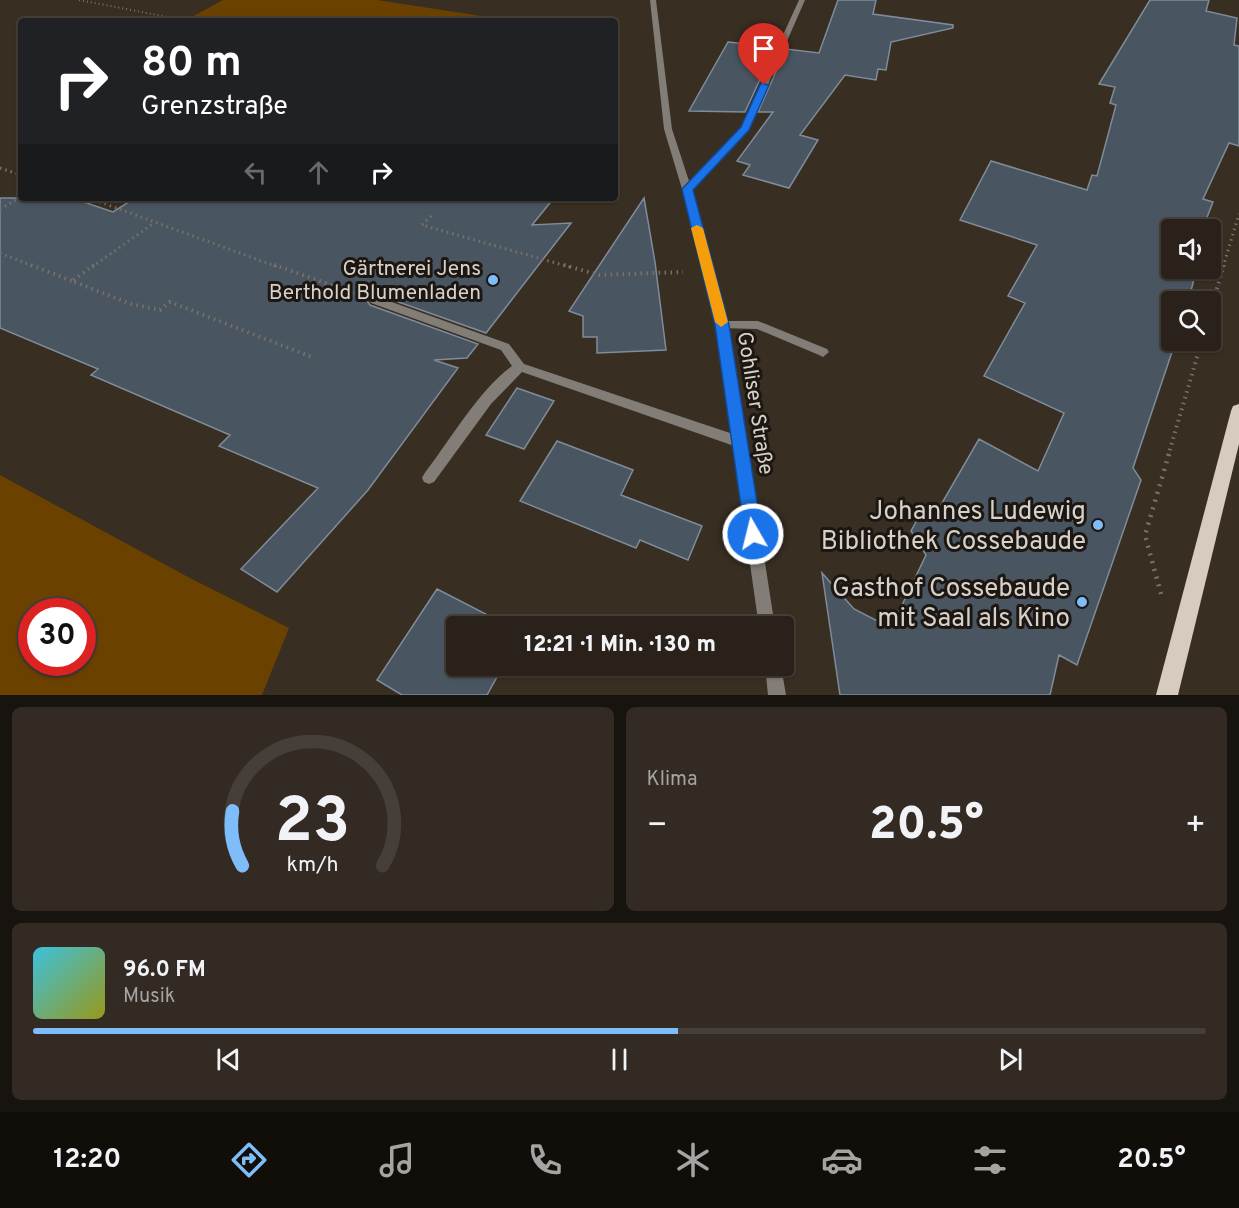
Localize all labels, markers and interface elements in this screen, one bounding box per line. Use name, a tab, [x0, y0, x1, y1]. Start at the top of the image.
pin	[738, 23, 789, 85]
icon: arrive	[747, 32, 780, 65]
text: 80 m	[141, 38, 242, 91]
icon: right	[42, 42, 120, 120]
text: Grenzstraße	[141, 90, 288, 124]
icon: left	[239, 156, 272, 189]
icon: ahead	[302, 156, 335, 189]
icon: right	[365, 156, 398, 189]
map controls	[1161, 219, 1221, 351]
button: sound	[1161, 219, 1221, 279]
place label: Gärtnerei Jens Berthold Blumenladen	[269, 256, 481, 307]
marker: Gärtnerei Jens Berthold Blumenladen	[486, 273, 500, 287]
button: search	[1161, 291, 1221, 351]
street label: Gohliser Straße	[730, 330, 779, 477]
place label: Johannes Ludewig Bibliothek Cossebaude	[821, 496, 1086, 559]
position arrow	[721, 502, 785, 566]
marker: Johannes Ludewig Bibliothek Cossebaude	[1091, 518, 1105, 532]
place label: Gasthof Cossebaude mit Saal als Kino	[832, 573, 1070, 636]
marker: Gasthof Cossebaude mit Saal als Kino	[1075, 595, 1089, 609]
speed limit sign: 30	[18, 598, 96, 676]
text: 12:21 · 1 Min. · 130 m	[524, 632, 716, 659]
text: Klima	[647, 767, 698, 793]
text: 23	[275, 785, 351, 864]
text: 20.5°	[869, 798, 984, 855]
text: −	[647, 806, 668, 848]
text: +	[1185, 806, 1206, 848]
text: km/h	[287, 852, 339, 879]
text: 96.0 FM	[123, 957, 206, 984]
text: Musik	[123, 984, 175, 1010]
icon: previous	[212, 1043, 245, 1076]
icon: pause	[603, 1043, 636, 1076]
icon: next	[994, 1043, 1027, 1076]
icon: directions	[228, 1139, 270, 1181]
icon: music	[376, 1139, 418, 1181]
icon: phone	[524, 1139, 566, 1181]
icon: climate	[672, 1139, 714, 1181]
icon: car	[821, 1139, 863, 1181]
icon: filters	[969, 1139, 1011, 1181]
text: 12:20	[53, 1143, 121, 1177]
text: 20.5°	[1117, 1143, 1186, 1177]

